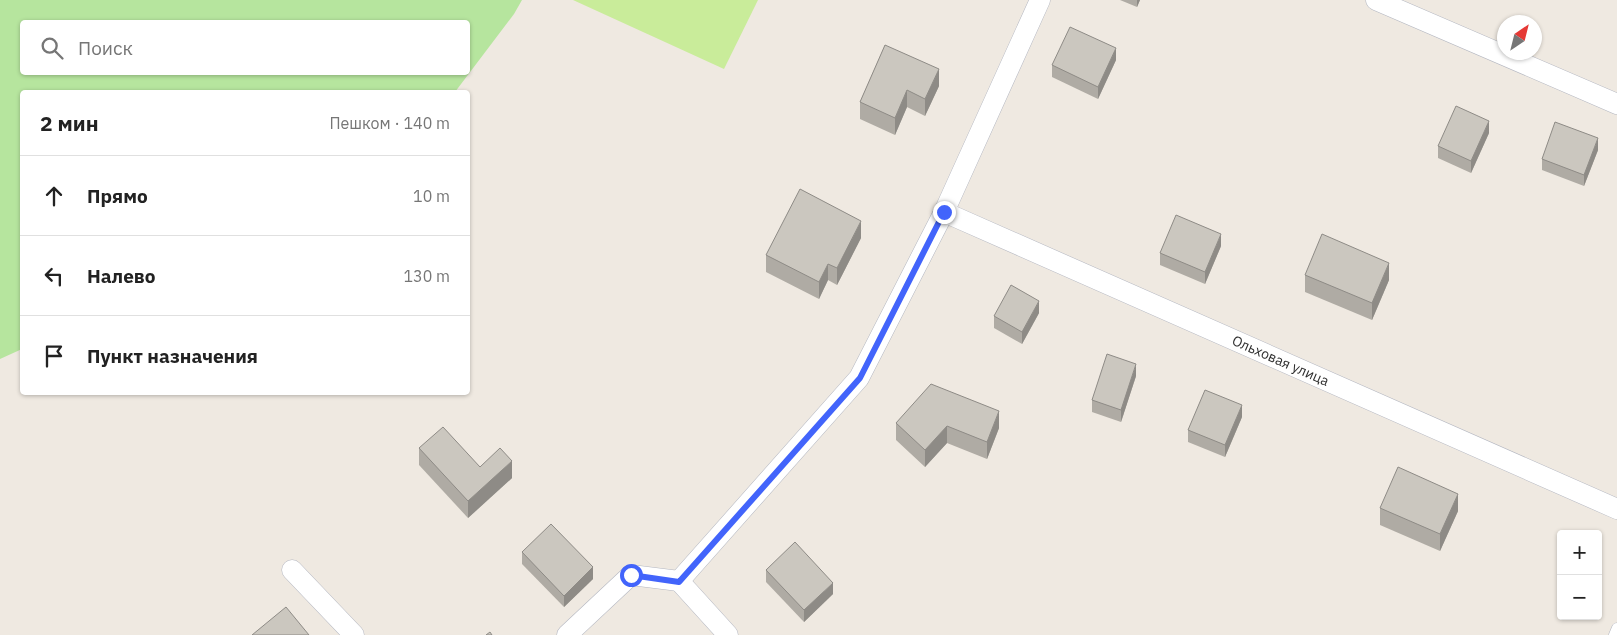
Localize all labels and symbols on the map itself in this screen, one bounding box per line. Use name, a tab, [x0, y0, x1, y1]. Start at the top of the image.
north arrow	[1497, 15, 1542, 60]
route end	[933, 201, 956, 224]
street label: Ольховая улица	[1229, 331, 1333, 390]
route start	[620, 564, 643, 587]

